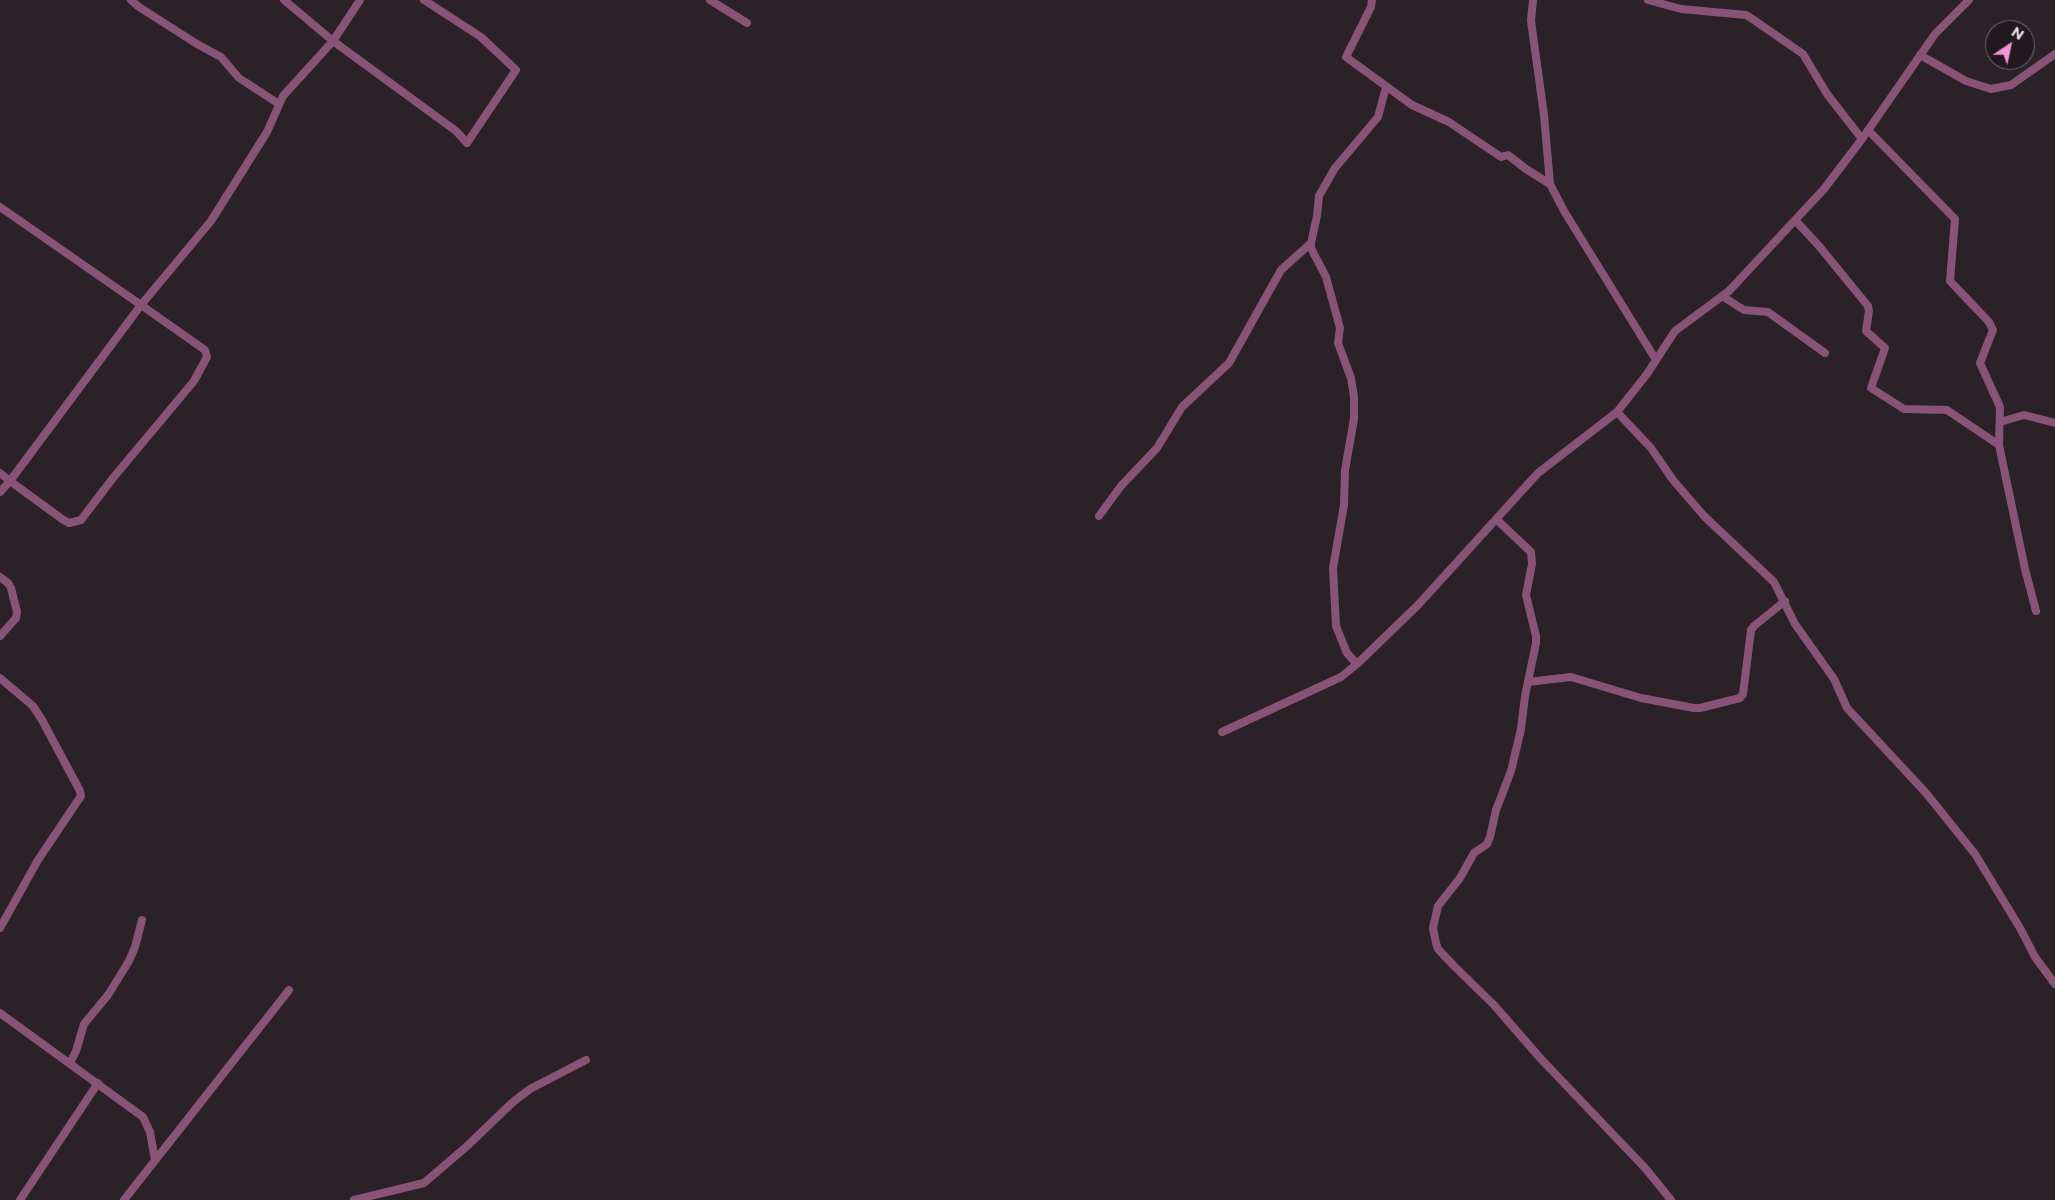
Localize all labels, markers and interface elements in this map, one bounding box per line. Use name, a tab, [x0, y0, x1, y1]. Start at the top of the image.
north arrow	[1985, 20, 2035, 70]
text: N	[2008, 23, 2028, 44]

